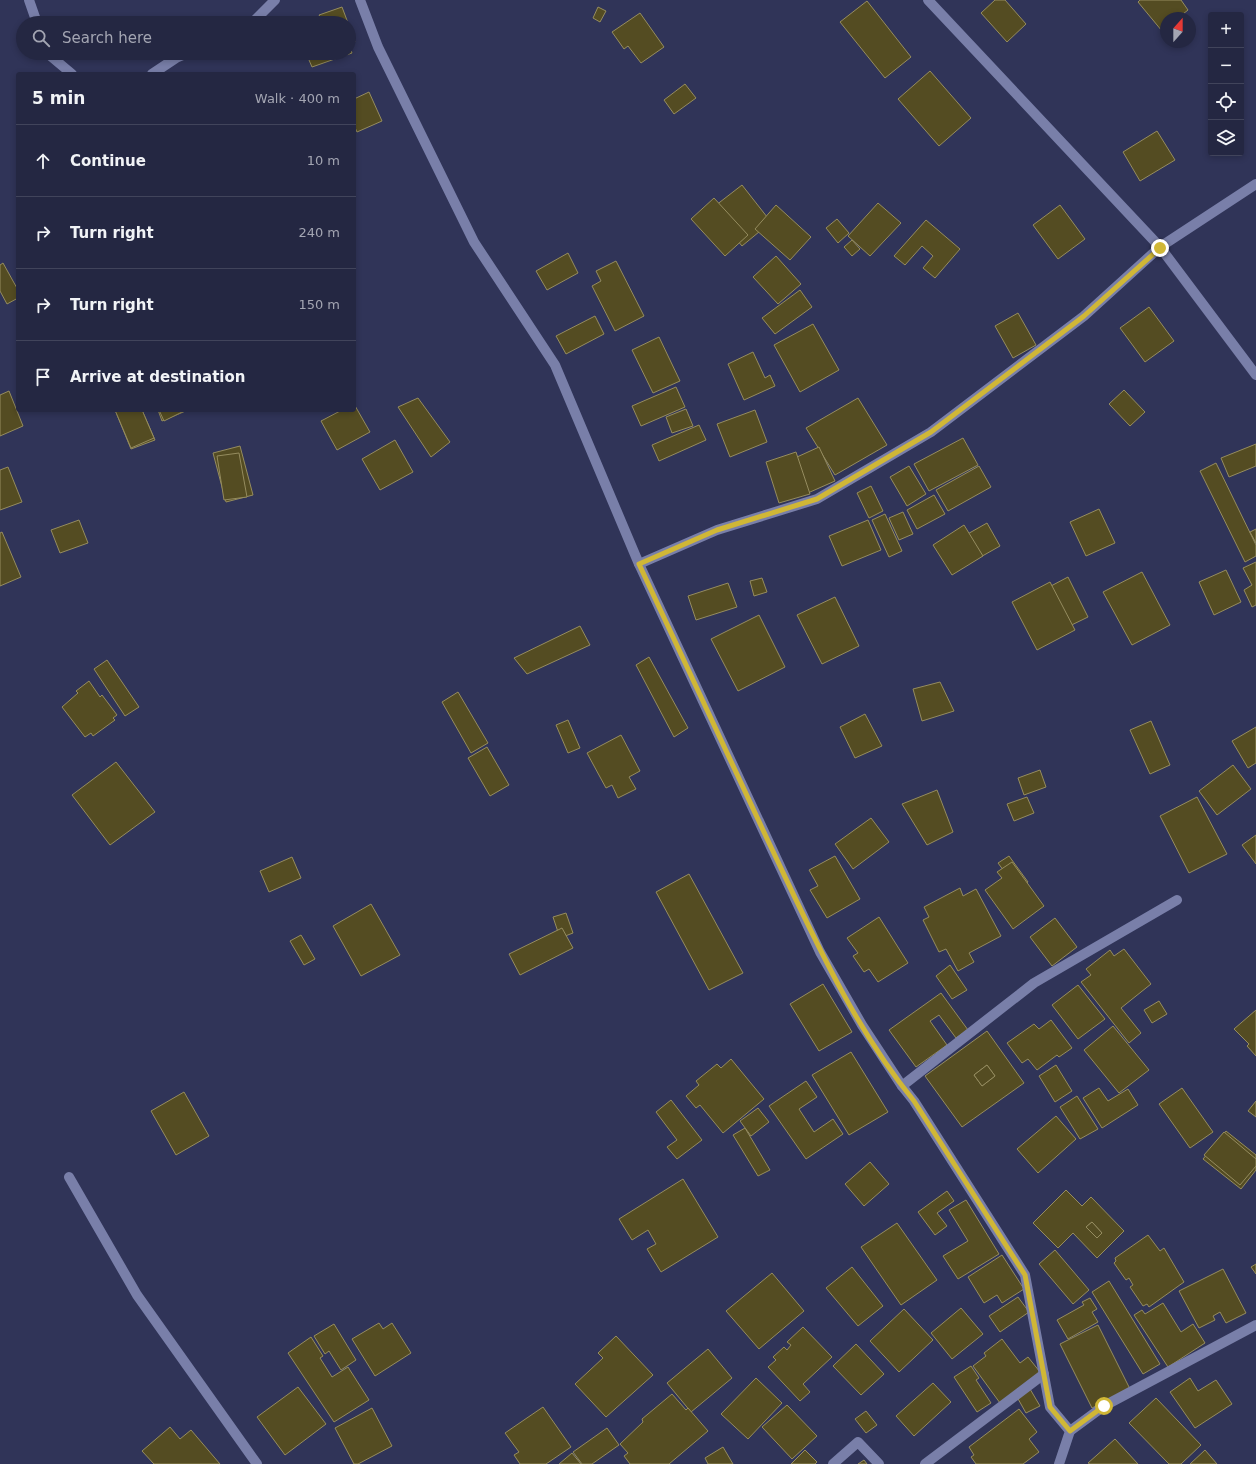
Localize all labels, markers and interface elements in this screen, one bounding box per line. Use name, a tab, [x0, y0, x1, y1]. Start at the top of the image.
north arrow	[1160, 12, 1196, 48]
map controls	[1208, 12, 1244, 156]
button: +	[1208, 12, 1244, 48]
search box	[16, 16, 356, 60]
icon: search	[30, 27, 52, 49]
text: Search here	[62, 29, 152, 47]
button: −	[1208, 48, 1244, 84]
button: locate	[1208, 84, 1244, 120]
text: 5 min	[32, 88, 85, 108]
text: Walk · 400 m	[255, 91, 340, 106]
button: layers	[1208, 120, 1244, 156]
icon: ahead	[32, 150, 54, 172]
text: Continue	[70, 152, 146, 170]
text: 10 m	[307, 153, 340, 168]
icon: right	[32, 222, 54, 244]
text: Turn right	[70, 224, 154, 242]
text: 240 m	[298, 225, 340, 240]
route end	[1151, 239, 1169, 257]
icon: right	[32, 294, 54, 316]
text: Turn right	[70, 296, 154, 314]
text: 150 m	[298, 297, 340, 312]
icon: arrive	[32, 366, 54, 388]
text: Arrive at destination	[70, 368, 245, 386]
route start	[1095, 1397, 1113, 1415]

